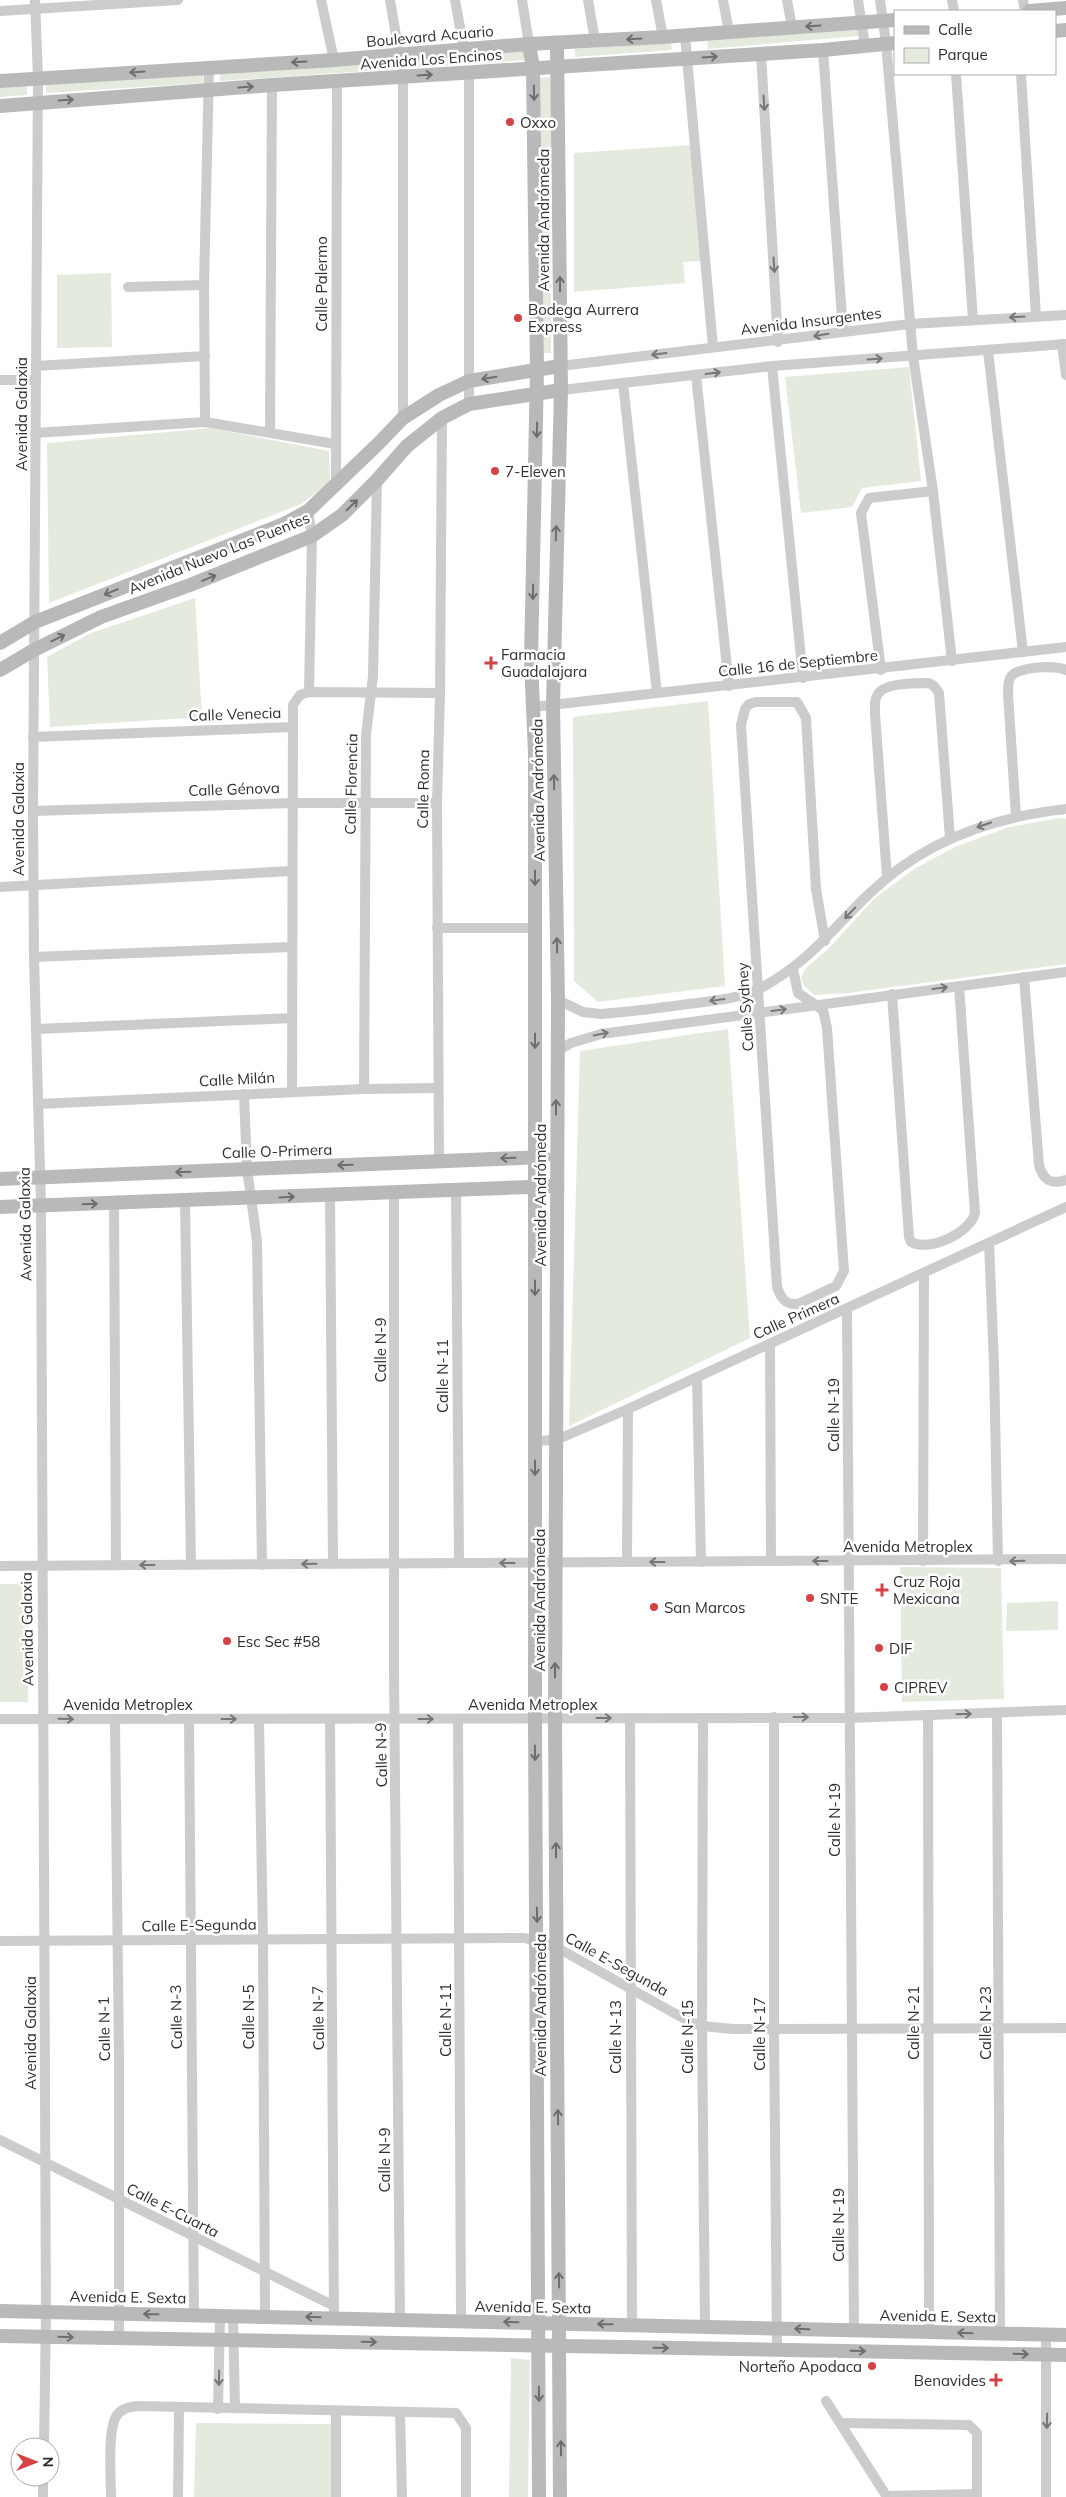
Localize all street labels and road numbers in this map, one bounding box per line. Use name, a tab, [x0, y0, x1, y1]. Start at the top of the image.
street label: Boulevard Acuario	[366, 21, 494, 51]
street label: Avenida Los Encinos	[359, 45, 503, 73]
street label: Avenida Andrómeda	[534, 149, 553, 291]
street label: Calle Palermo	[312, 236, 331, 332]
street label: Avenida Insurgentes	[739, 303, 883, 339]
street label: Avenida Galaxia	[12, 357, 31, 471]
street label: Avenida Nuevo Las Puentes	[126, 508, 312, 598]
street label: Calle 16 de Septiembre	[717, 645, 879, 681]
street label: Calle Venecia	[188, 703, 282, 725]
street label: Avenida Andrómeda	[527, 718, 549, 862]
street label: Calle Florencia	[341, 733, 361, 835]
street label: Calle Roma	[413, 749, 433, 829]
street label: Avenida Galaxia	[9, 762, 28, 876]
street label: Calle Génova	[188, 778, 280, 800]
street label: Calle Sydney	[732, 962, 758, 1052]
street label: Calle Milán	[199, 1068, 275, 1090]
street label: Avenida Andrómeda	[531, 1124, 550, 1266]
street label: Calle O-Primera	[221, 1140, 333, 1162]
street label: Avenida Galaxia	[15, 1167, 35, 1281]
street label: Calle Primera	[750, 1288, 842, 1344]
street label: Calle N-9	[371, 1318, 390, 1382]
street label: Calle N-11	[433, 1339, 452, 1413]
street label: Calle N-19	[824, 1378, 843, 1452]
street label: Avenida Andrómeda	[530, 1529, 549, 1671]
street label: Avenida Metroplex	[843, 1537, 973, 1556]
street label: Avenida Galaxia	[17, 1572, 37, 1686]
street label: Avenida Metroplex	[63, 1695, 193, 1714]
street label: Avenida Metroplex	[468, 1695, 598, 1714]
street label: Calle N-9	[371, 1722, 391, 1788]
street label: Calle N-19	[825, 1783, 844, 1857]
street label: Calle E-Segunda	[141, 1914, 257, 1936]
street label: Calle E-Segunda	[562, 1928, 672, 2000]
street label: Avenida Andrómeda	[531, 1934, 550, 2076]
street label: Avenida Galaxia	[21, 1976, 40, 2090]
street label: Calle N-11	[436, 1983, 455, 2057]
street label: Calle N-3	[166, 1984, 186, 2050]
street label: Calle N-5	[239, 1985, 258, 2049]
street label: Calle N-7	[308, 1985, 328, 2051]
street label: Calle N-21	[904, 1986, 923, 2060]
street label: Calle N-23	[976, 1986, 995, 2060]
street label: Calle N-1	[94, 1996, 114, 2062]
street label: Calle N-17	[750, 1997, 769, 2071]
street label: Calle N-13	[606, 2000, 625, 2074]
street label: Calle N-15	[678, 2000, 697, 2074]
street label: Calle N-9	[375, 2128, 394, 2192]
street label: Calle E-Cuarta	[124, 2179, 222, 2241]
street label: Calle N-19	[829, 2188, 848, 2262]
street label: Avenida E. Sexta	[69, 2286, 187, 2308]
street label: Avenida E. Sexta	[474, 2296, 592, 2318]
street label: Avenida E. Sexta	[879, 2305, 997, 2327]

